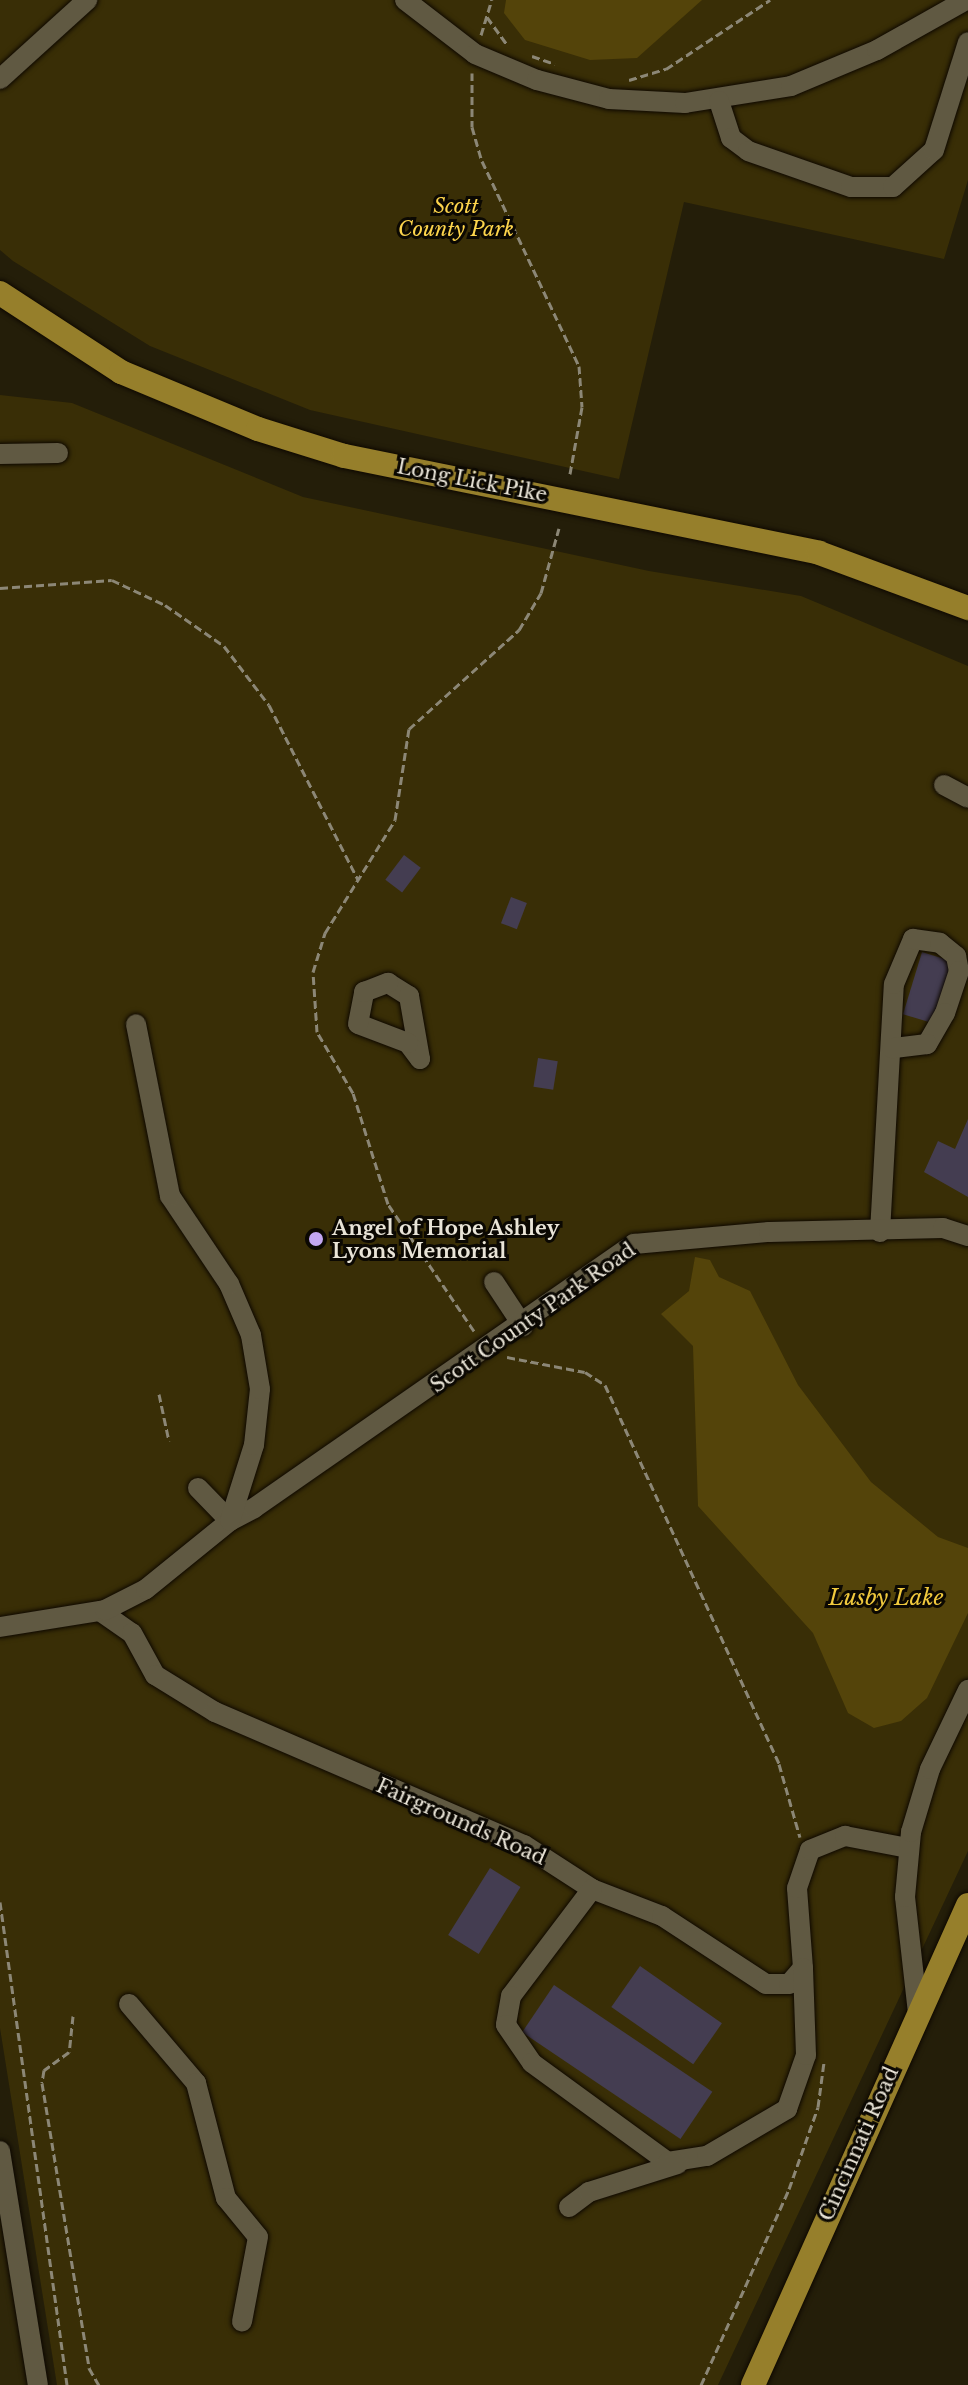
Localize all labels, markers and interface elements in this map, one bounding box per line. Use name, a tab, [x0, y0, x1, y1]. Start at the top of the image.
park label: Scott County Park	[398, 195, 514, 242]
street label: Long Lick Pike	[395, 455, 549, 507]
place label: Angel of Hope Ashley Lyons Memorial	[332, 1216, 560, 1263]
marker: Angel of Hope Ashley Lyons Memorial	[307, 1230, 325, 1248]
street label: Scott County Park Road	[426, 1238, 640, 1398]
water label: Lusby Lake	[828, 1585, 944, 1611]
street label: Fairgrounds Road	[372, 1774, 550, 1870]
street label: Cincinnati Road	[814, 2063, 904, 2225]

